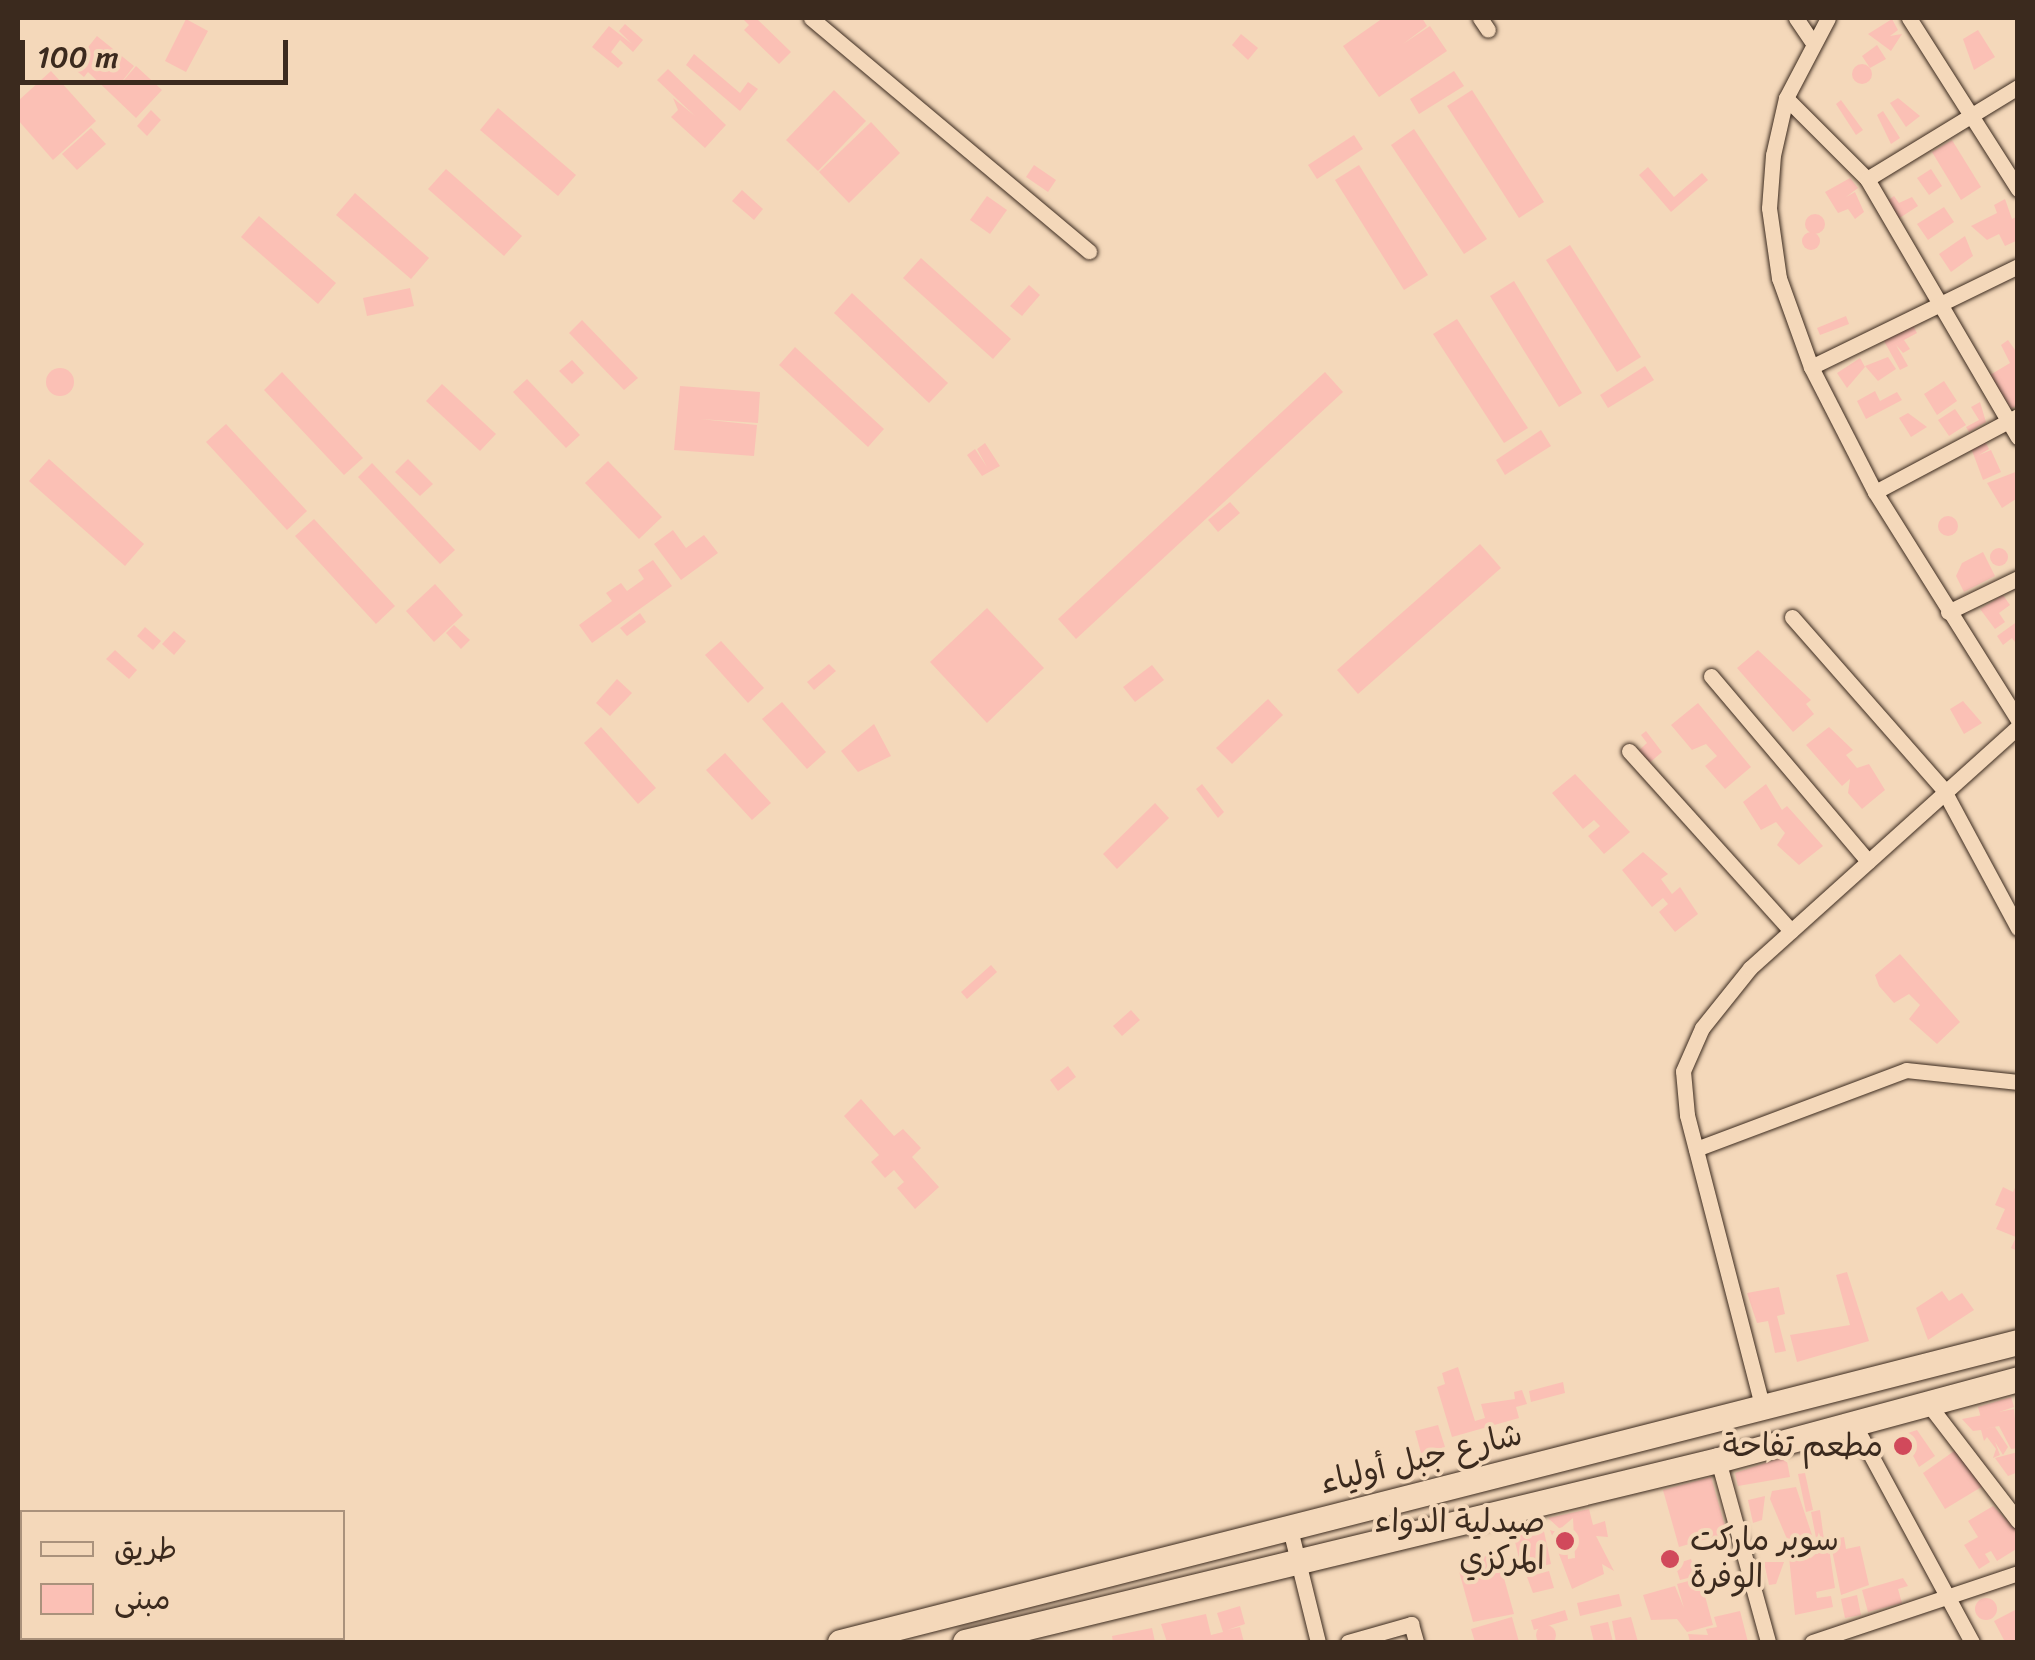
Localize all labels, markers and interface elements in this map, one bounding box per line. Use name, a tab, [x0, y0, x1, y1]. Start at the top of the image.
scale bar	[25, 20, 292, 82]
text: 100 m	[37, 30, 119, 84]
street label: شارع جبل أولياء	[1316, 1415, 1526, 1503]
place label: مطعم تفاحة	[1723, 1427, 1883, 1465]
marker: مطعم تفاحة	[1892, 1435, 1914, 1457]
place label: صيدلية الدواء المركزي	[1375, 1504, 1545, 1579]
legend	[20, 1510, 345, 1640]
text: طريق	[114, 1522, 177, 1576]
place label: سوبر ماركت الوفرة	[1690, 1522, 1839, 1597]
marker: صيدلية الدواء المركزي	[1554, 1530, 1576, 1552]
marker: سوبر ماركت الوفرة	[1659, 1548, 1681, 1570]
text: مبنى	[114, 1572, 170, 1626]

